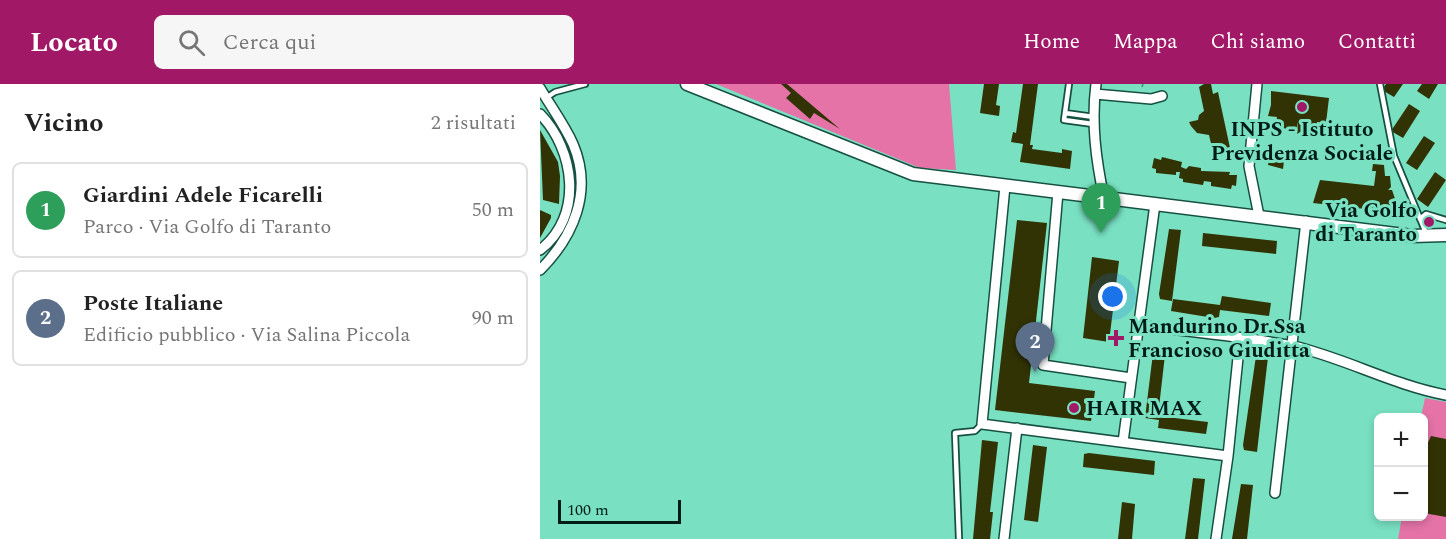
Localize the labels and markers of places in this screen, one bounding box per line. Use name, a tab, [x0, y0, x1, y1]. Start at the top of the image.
marker: INPS - Istituto Previdenza Sociale	[1295, 100, 1309, 114]
place label: INPS - Istituto Previdenza Sociale	[1211, 114, 1393, 170]
pin: 1	[1082, 184, 1120, 233]
place label: Via Golfo di Taranto	[1315, 195, 1417, 251]
marker: Via Golfo di Taranto	[1422, 215, 1436, 229]
place label: Mandurino Dr.Ssa Francioso Giuditta	[1128, 311, 1310, 367]
pin: 2	[1016, 322, 1054, 372]
marker: Mandurino Dr.Ssa Francioso Giuditta	[1109, 331, 1123, 345]
place label: HAIR MAX	[1086, 393, 1202, 425]
marker: HAIR MAX	[1067, 401, 1081, 415]

